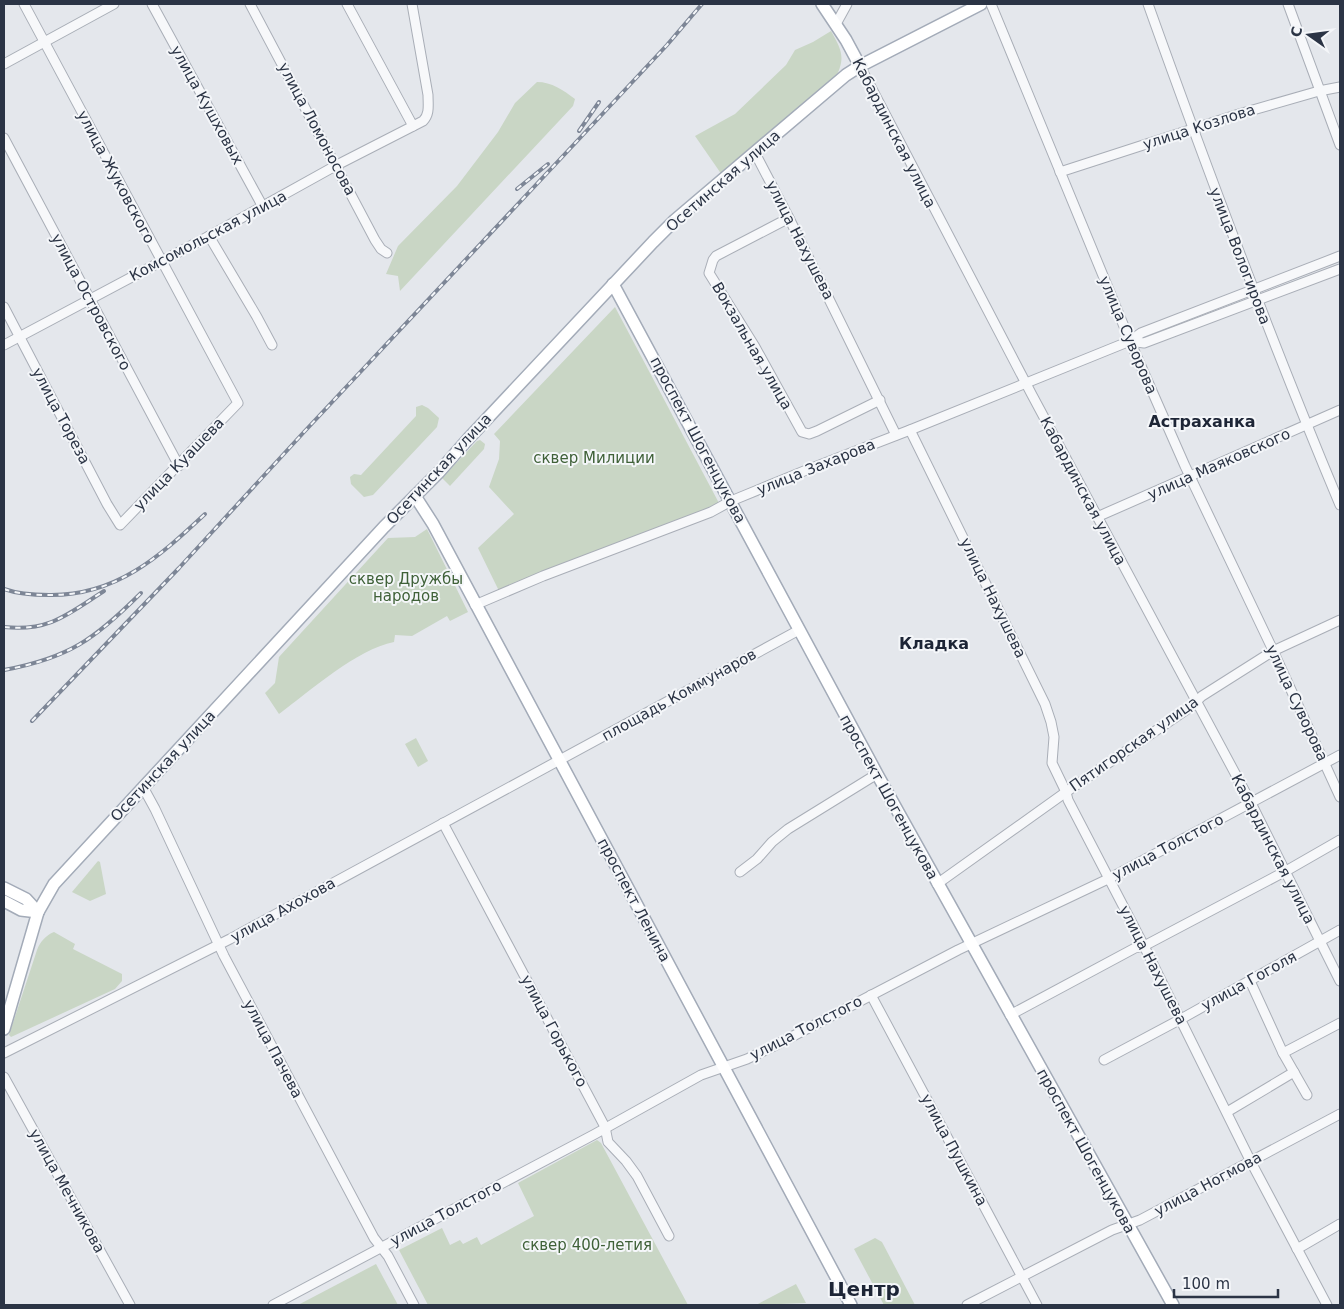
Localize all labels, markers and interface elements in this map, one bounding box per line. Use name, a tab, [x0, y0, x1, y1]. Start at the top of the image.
north arrow	[1284, 10, 1334, 60]
text: С	[1287, 25, 1305, 39]
street label: улица Кушховых	[167, 42, 247, 168]
street label: Кабардинская улица	[848, 55, 940, 211]
street label: улица Ломоносова	[274, 60, 360, 198]
street label: улица Козлова	[1141, 100, 1257, 154]
street label: улица Жуковского	[73, 107, 159, 247]
street label: Осетинская улица	[662, 126, 784, 236]
street label: улица Нахушева	[762, 177, 838, 303]
street label: улица Вологирова	[1206, 185, 1274, 327]
street label: Комсомольская улица	[126, 187, 290, 285]
street label: улица Островского	[47, 231, 135, 373]
street label: улица Суворова	[1095, 273, 1161, 397]
street label: Вокзальная улица	[708, 279, 796, 413]
street label: проспект Шогенцукова	[646, 354, 750, 526]
street label: улица Тореза	[28, 365, 94, 467]
street label: Осетинская улица	[383, 410, 495, 528]
district label: Астраханка	[1148, 412, 1256, 431]
street label: улица Куашева	[130, 414, 228, 514]
street label: Кабардинская улица	[1036, 414, 1130, 568]
street label: улица Маяковского	[1145, 424, 1293, 504]
street label: улица Захарова	[754, 435, 878, 499]
park label: сквер Милиции	[533, 449, 655, 467]
street label: улица Нахушева	[956, 535, 1030, 661]
park label: сквер Дружбы народов	[349, 570, 463, 605]
district label: Кладка	[899, 634, 969, 653]
street label: улица Суворова	[1262, 642, 1332, 764]
street label: площадь Коммунаров	[599, 645, 759, 745]
street label: Пятигорская улица	[1066, 693, 1202, 795]
street label: Осетинская улица	[107, 707, 219, 825]
street label: проспект Шогенцукова	[836, 711, 942, 883]
street label: Кабардинская улица	[1227, 771, 1319, 927]
street label: улица Толстого	[1109, 810, 1227, 884]
street label: проспект Ленина	[594, 835, 674, 965]
street label: улица Ахохова	[228, 874, 338, 946]
street label: улица Нахушева	[1115, 902, 1191, 1028]
street label: улица Гоголя	[1198, 947, 1300, 1015]
street label: улица Горького	[517, 972, 591, 1090]
street label: улица Толстого	[747, 992, 865, 1064]
street label: улица Пачева	[239, 997, 307, 1101]
street label: проспект Шогенцукова	[1033, 1065, 1139, 1237]
street label: улица Пушкина	[917, 1091, 991, 1209]
street label: улица Мечникова	[25, 1126, 109, 1256]
street label: улица Ногмова	[1151, 1148, 1265, 1220]
street label: улица Толстого	[387, 1176, 505, 1250]
park label: сквер 400-летия	[522, 1236, 652, 1254]
scale bar	[1174, 1266, 1278, 1298]
text: 100 m	[1182, 1275, 1230, 1293]
district label: Центр	[828, 1277, 900, 1301]

